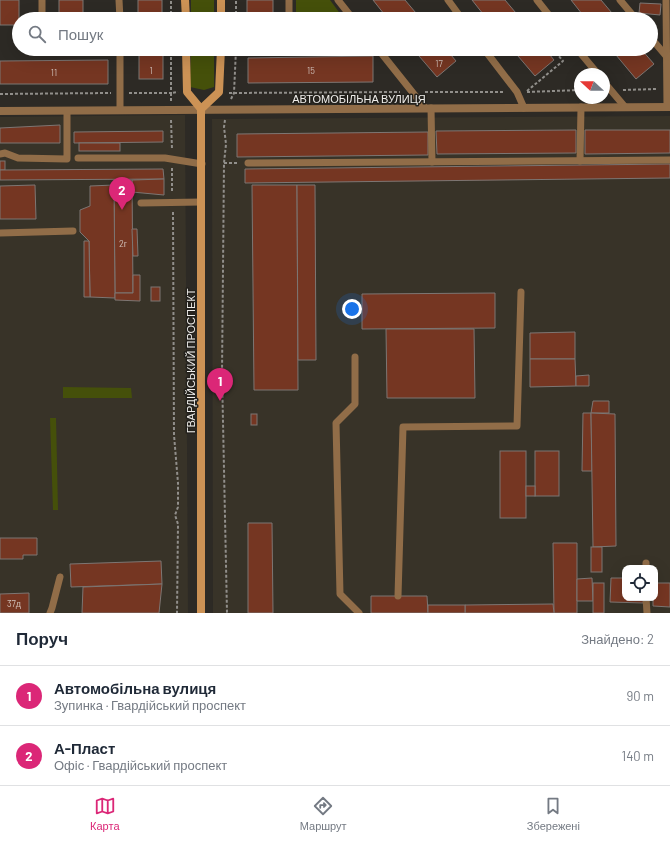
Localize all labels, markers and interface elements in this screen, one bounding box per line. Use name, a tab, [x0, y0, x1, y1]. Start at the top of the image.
search box	[12, 12, 658, 56]
icon: search	[26, 23, 48, 45]
text: Пошук	[58, 25, 103, 43]
house number: 17	[435, 58, 443, 69]
house number: 1	[149, 65, 153, 76]
house number: 15	[307, 65, 315, 76]
house number: 11	[51, 67, 57, 78]
north arrow	[574, 68, 610, 104]
street label: АВТОМОБІЛЬНА ВУЛИЦЯ	[292, 92, 426, 105]
pin: 2	[109, 177, 135, 210]
house number: 2г	[119, 238, 128, 249]
street label: ГВАРДІЙСЬКИЙ ПРОСПЕКТ	[184, 288, 197, 433]
your location	[342, 299, 362, 319]
pin: 1	[207, 368, 233, 401]
map controls	[622, 565, 658, 601]
button: locate	[622, 565, 658, 601]
house number: 37д	[7, 598, 22, 609]
text: Поруч	[16, 628, 68, 648]
text: Знайдено: 2	[581, 631, 654, 647]
text: Автомобільна вулиця	[54, 679, 216, 697]
text: 1	[27, 688, 31, 704]
text: 90 m	[627, 688, 654, 704]
text: Зупинка · Гвардійський проспект	[54, 697, 246, 713]
text: А-Пласт	[54, 739, 115, 757]
text: 2	[25, 748, 33, 764]
text: 140 m	[622, 748, 654, 764]
text: Офіс · Гвардійський проспект	[54, 757, 227, 773]
tab: Карта	[90, 795, 120, 832]
tab: Маршрут	[300, 795, 347, 832]
tab: Збережені	[527, 795, 580, 832]

